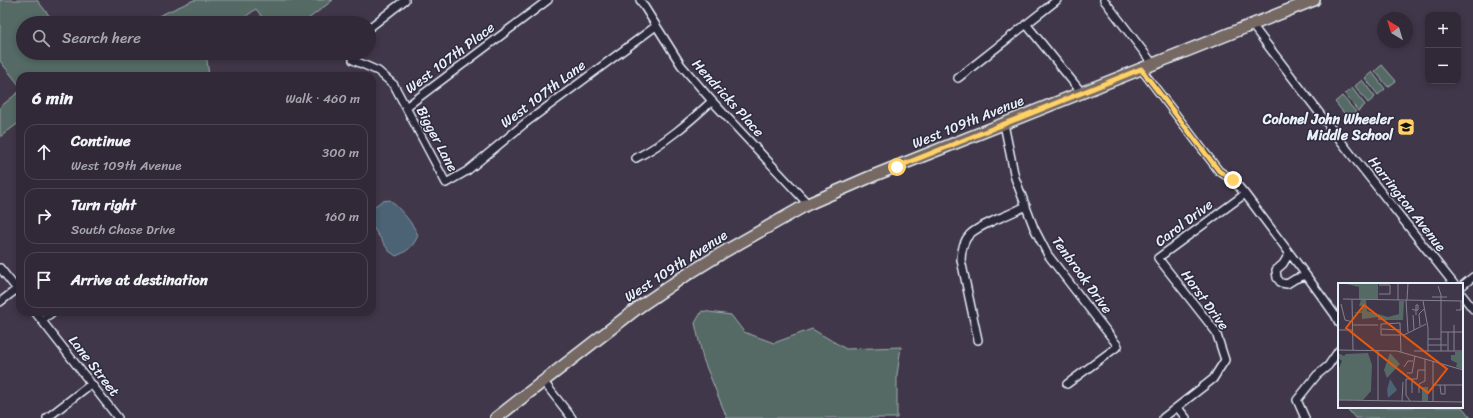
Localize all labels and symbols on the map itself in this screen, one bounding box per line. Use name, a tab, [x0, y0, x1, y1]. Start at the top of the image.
north arrow	[1377, 12, 1413, 48]
street label: West 107th Place	[400, 16, 500, 100]
street label: West 107th Lane	[495, 53, 591, 135]
street label: Hendricks Place	[686, 53, 770, 143]
street label: West 109th Avenue	[908, 88, 1028, 156]
street label: Bigger Lane	[409, 101, 465, 177]
place label: Colonel John Wheeler Middle School	[1262, 107, 1394, 148]
school or university icon: Colonel John Wheeler Middle School	[1396, 117, 1416, 137]
street label: Harrington Avenue	[1361, 151, 1453, 258]
route start	[888, 158, 906, 176]
route end	[1224, 171, 1242, 189]
street label: Carol Drive	[1149, 193, 1219, 253]
street label: West 109th Avenue	[619, 223, 733, 309]
street label: Tenbrook Drive	[1045, 231, 1119, 319]
street label: Horst Drive	[1174, 264, 1236, 336]
inset map	[1338, 283, 1463, 408]
street label: Lane Street	[62, 330, 126, 402]

